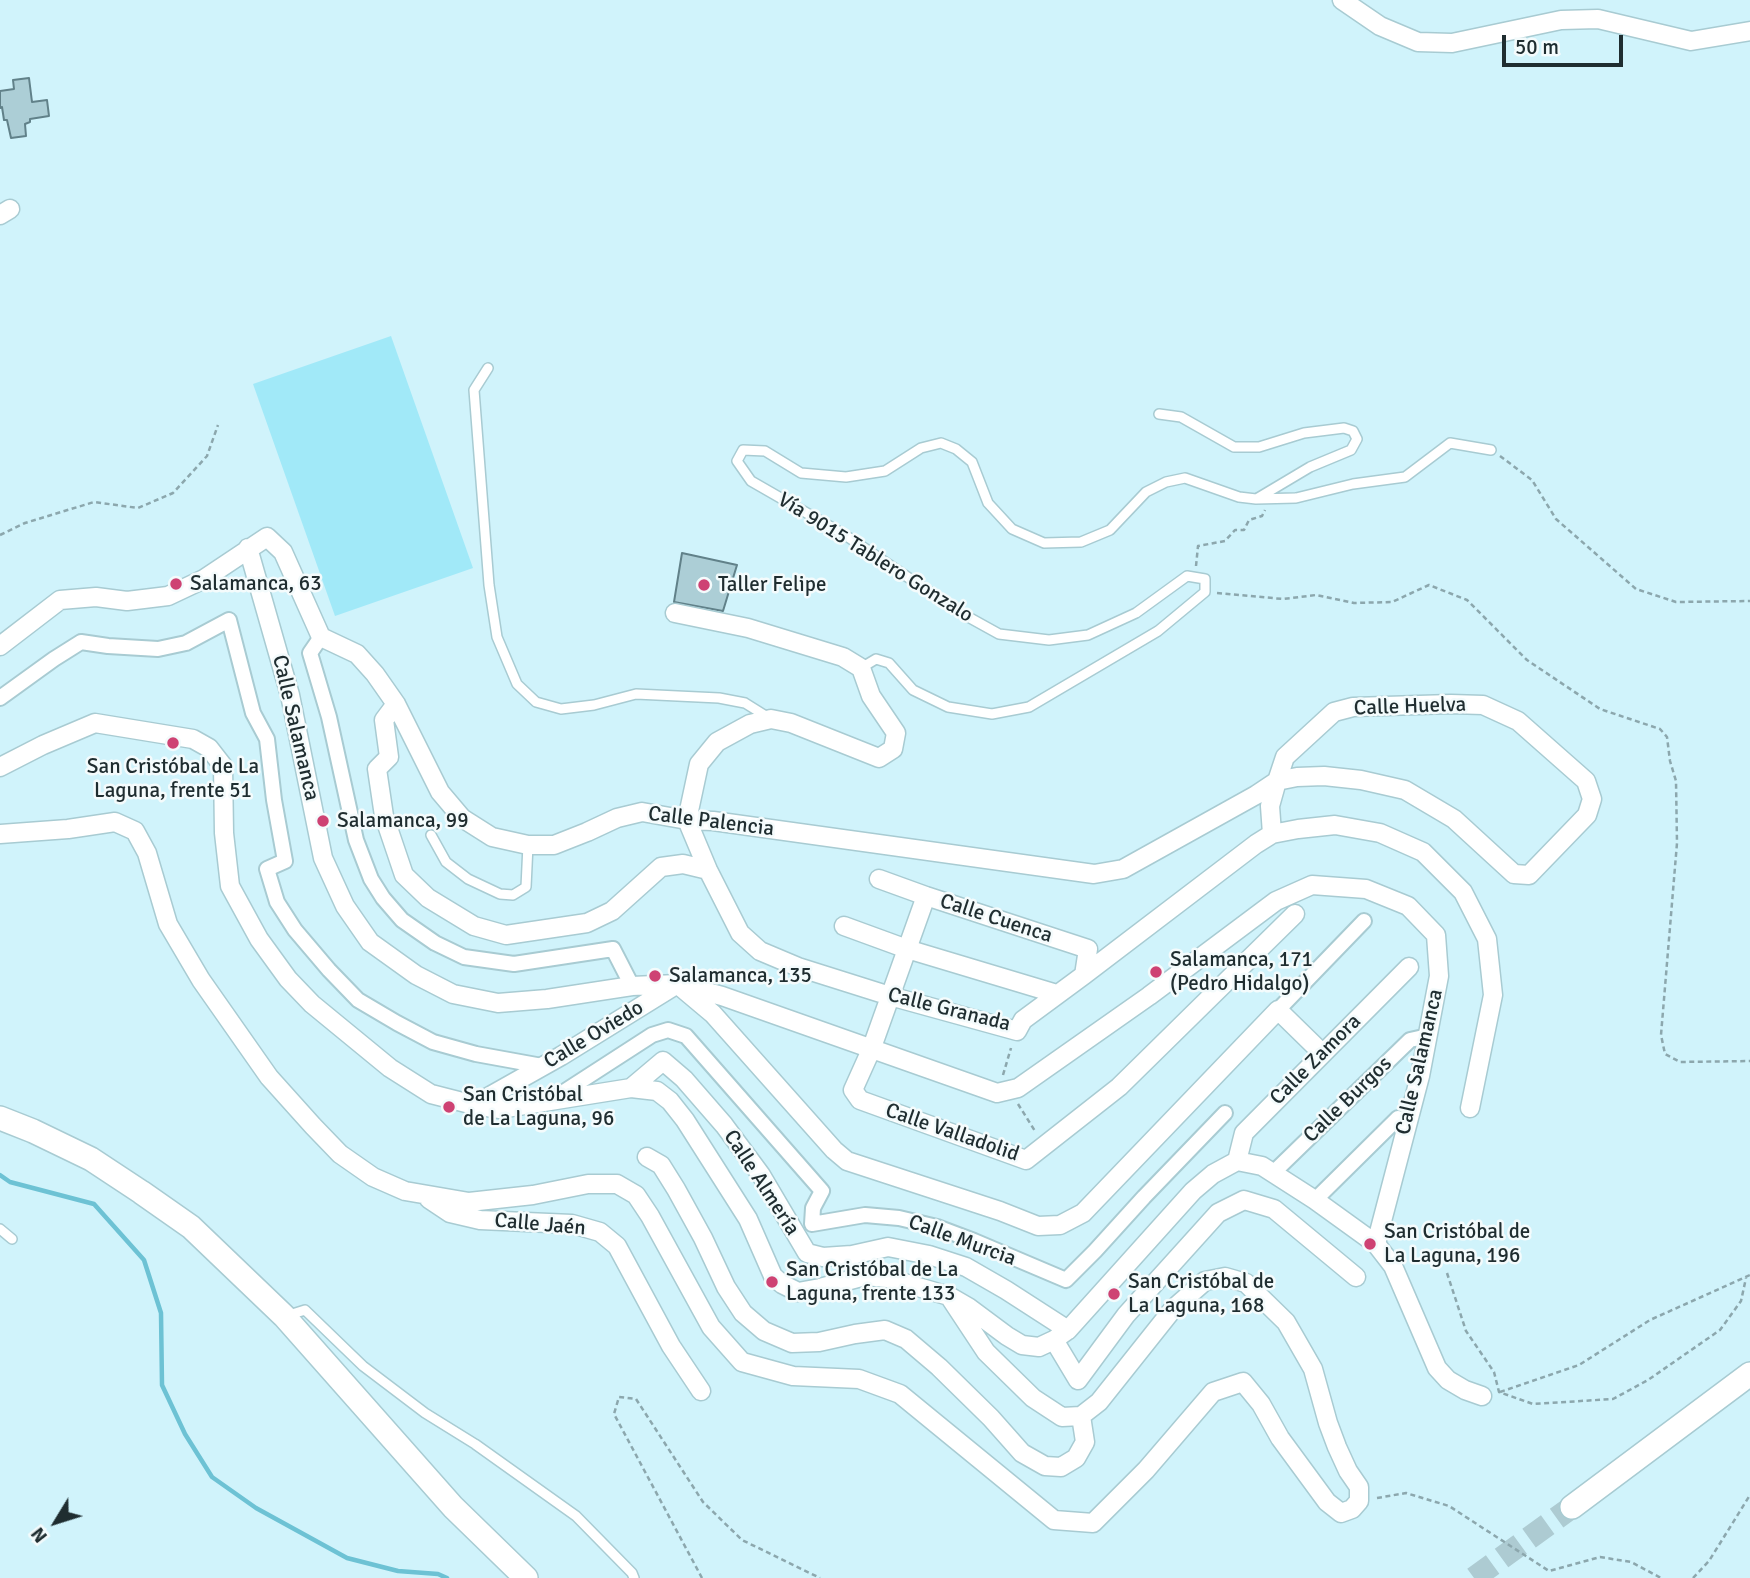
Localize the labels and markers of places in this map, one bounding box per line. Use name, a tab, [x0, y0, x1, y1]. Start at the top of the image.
place label: Salamanca, 63	[190, 571, 321, 597]
place label: Taller Felipe	[718, 572, 826, 598]
marker: Salamanca, 63	[168, 576, 184, 592]
marker: Taller Felipe	[696, 577, 712, 593]
marker: San Cristóbal de La Laguna, frente 51	[165, 735, 181, 751]
place label: San Cristóbal de La Laguna, frente 51	[87, 754, 259, 804]
place label: Salamanca, 99	[337, 808, 468, 834]
marker: Salamanca, 99	[315, 813, 331, 829]
place label: Salamanca, 171 (Pedro Hidalgo)	[1170, 947, 1313, 997]
place label: Salamanca, 135	[669, 963, 812, 989]
marker: Salamanca, 171 (Pedro Hidalgo)	[1148, 964, 1164, 980]
marker: Salamanca, 135	[647, 968, 663, 984]
place label: San Cristóbal de La Laguna, 96	[463, 1082, 614, 1132]
marker: San Cristóbal de La Laguna, 96	[441, 1099, 457, 1115]
place label: San Cristóbal de La Laguna, 196	[1384, 1219, 1530, 1269]
marker: San Cristóbal de La Laguna, 196	[1362, 1236, 1378, 1252]
place label: San Cristóbal de La Laguna, frente 133	[786, 1257, 958, 1307]
place label: San Cristóbal de La Laguna, 168	[1128, 1269, 1274, 1319]
marker: San Cristóbal de La Laguna, frente 133	[764, 1274, 780, 1290]
marker: San Cristóbal de La Laguna, 168	[1106, 1286, 1122, 1302]

